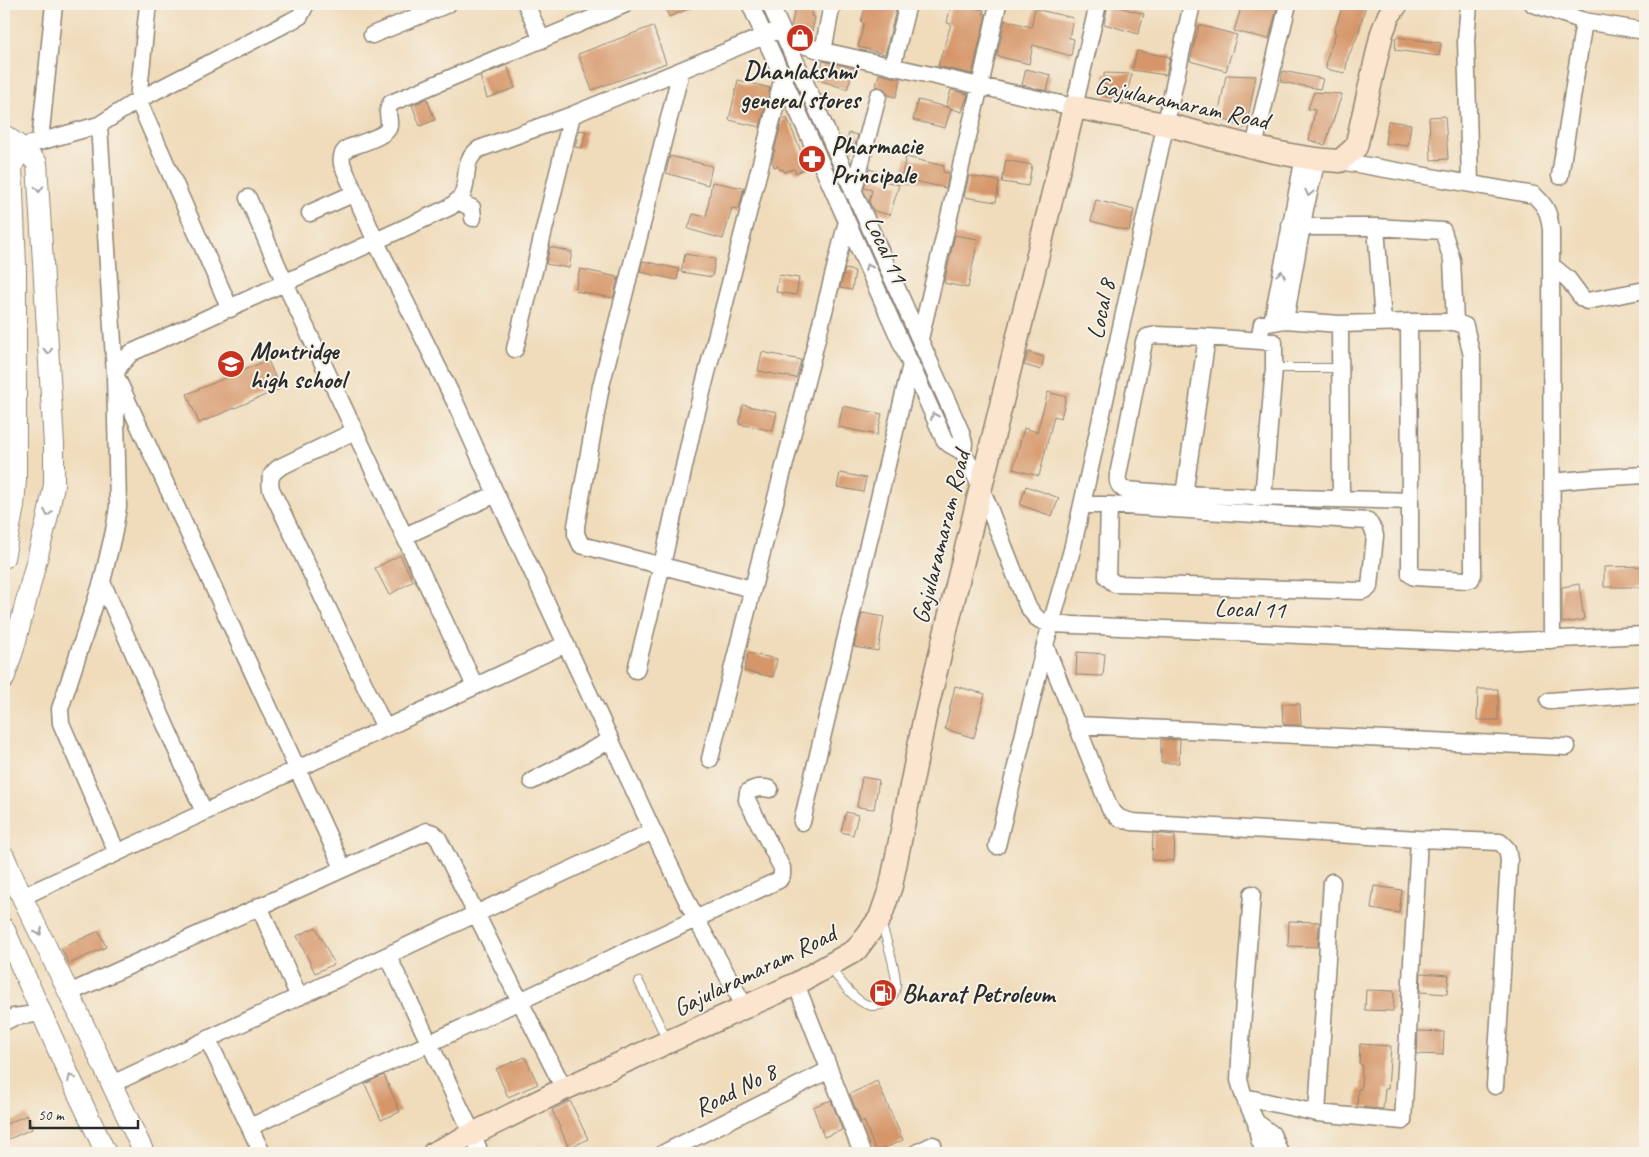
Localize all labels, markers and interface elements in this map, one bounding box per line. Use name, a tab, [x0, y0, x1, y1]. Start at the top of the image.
shop icon: Dhanlakshmi general stores	[785, 23, 815, 53]
place label: Dhanlakshmi general stores	[740, 55, 862, 116]
street label: Gajularamaram Road	[1092, 69, 1276, 138]
place label: Pharmacie Principale	[831, 130, 924, 191]
pharmacy icon: Pharmacie Principale	[797, 144, 827, 174]
one-way arrow	[34, 185, 45, 193]
one-way arrow	[1304, 189, 1315, 198]
street label: Local 11	[857, 210, 916, 290]
one-way arrow	[864, 263, 874, 272]
one-way arrow	[1275, 270, 1286, 279]
street label: Local 8	[1079, 274, 1123, 342]
place label: Montridge high school	[250, 335, 350, 396]
one-way arrow	[43, 347, 54, 355]
school or university icon: Montridge high school	[216, 349, 246, 379]
one-way arrow	[929, 412, 940, 421]
street label: Gajularamaram Road	[904, 443, 979, 627]
one-way arrow	[44, 509, 54, 517]
street label: Local 11	[1214, 592, 1288, 626]
street label: Gajularamaram Road	[668, 916, 845, 1024]
one-way arrow	[33, 927, 43, 936]
fuel station icon: Bharat Petroleum	[868, 978, 898, 1008]
place label: Bharat Petroleum	[902, 978, 1057, 1010]
street label: Road No 8	[689, 1054, 784, 1124]
one-way arrow	[67, 1074, 77, 1083]
scale bar	[30, 1097, 138, 1129]
text: 50 m	[38, 1106, 65, 1125]

